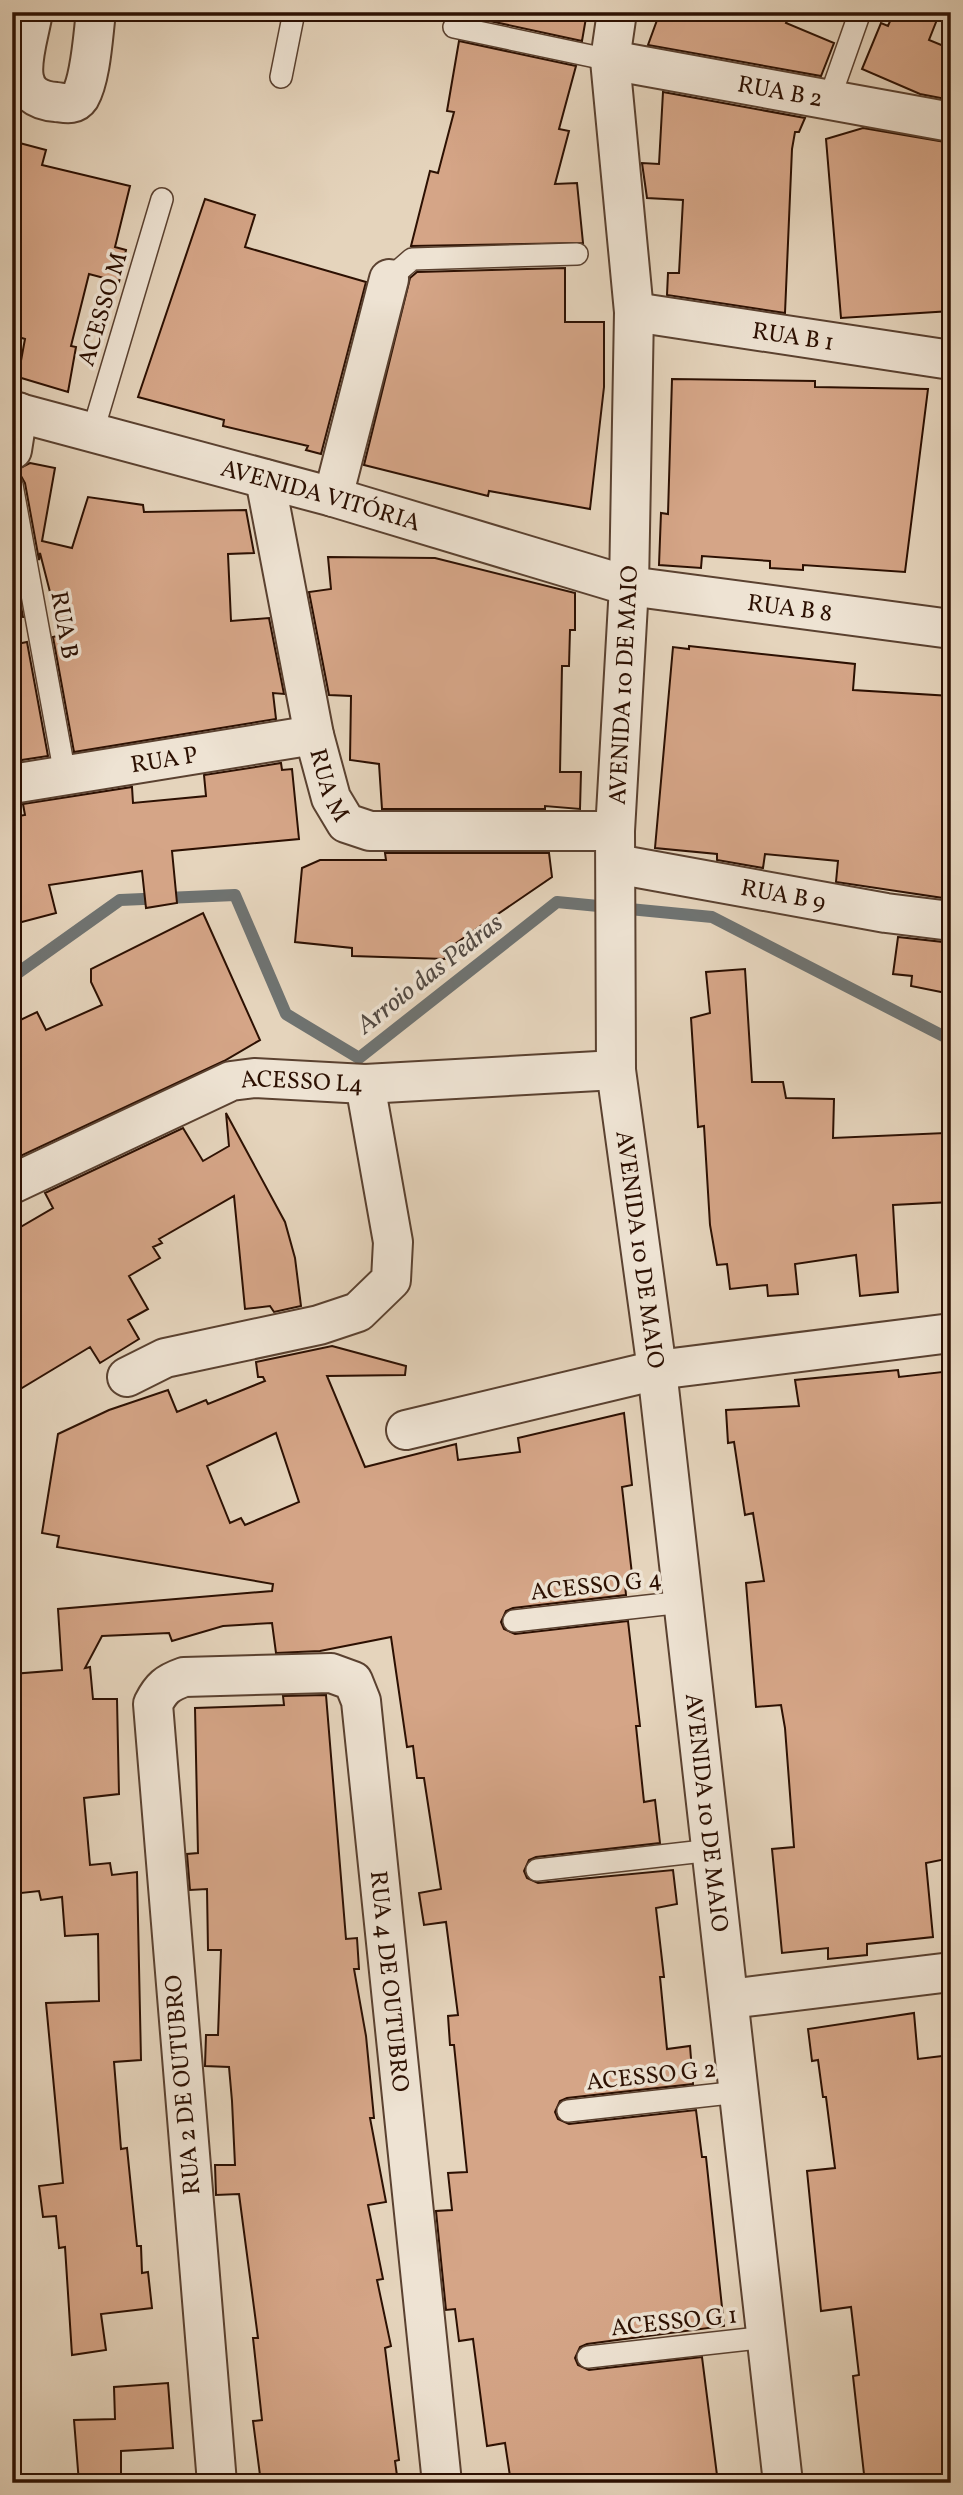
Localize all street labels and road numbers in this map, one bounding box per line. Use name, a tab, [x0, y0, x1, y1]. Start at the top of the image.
street label: RUA B 2	[734, 68, 825, 117]
street label: ACESSO M	[70, 248, 137, 371]
street label: RUA B 1	[750, 315, 836, 361]
street label: AVENIDA VITÓRIA	[217, 453, 424, 541]
street label: AVENIDA 10 DE MAIO	[602, 564, 648, 806]
street label: RUA B 8	[745, 587, 834, 632]
street label: RUA B	[40, 589, 86, 662]
street label: RUA P	[128, 739, 200, 783]
street label: RUA M	[299, 745, 357, 829]
street label: RUA B 9	[738, 872, 828, 921]
street label: ACESSO L4	[238, 1063, 364, 1103]
street label: AVENIDA 10 DE MAIO	[605, 1129, 672, 1371]
street label: ACESSO G 4	[529, 1563, 664, 1611]
street label: AVENIDA 10 DE MAIO	[675, 1692, 736, 1934]
street label: RUA 4 DE OUTUBRO	[360, 1869, 416, 2094]
street label: RUA 2 DE OUTUBRO	[157, 1973, 211, 2196]
street label: ACESSO G 2	[584, 2053, 718, 2101]
street label: ACESSO G 1	[609, 2299, 739, 2347]

